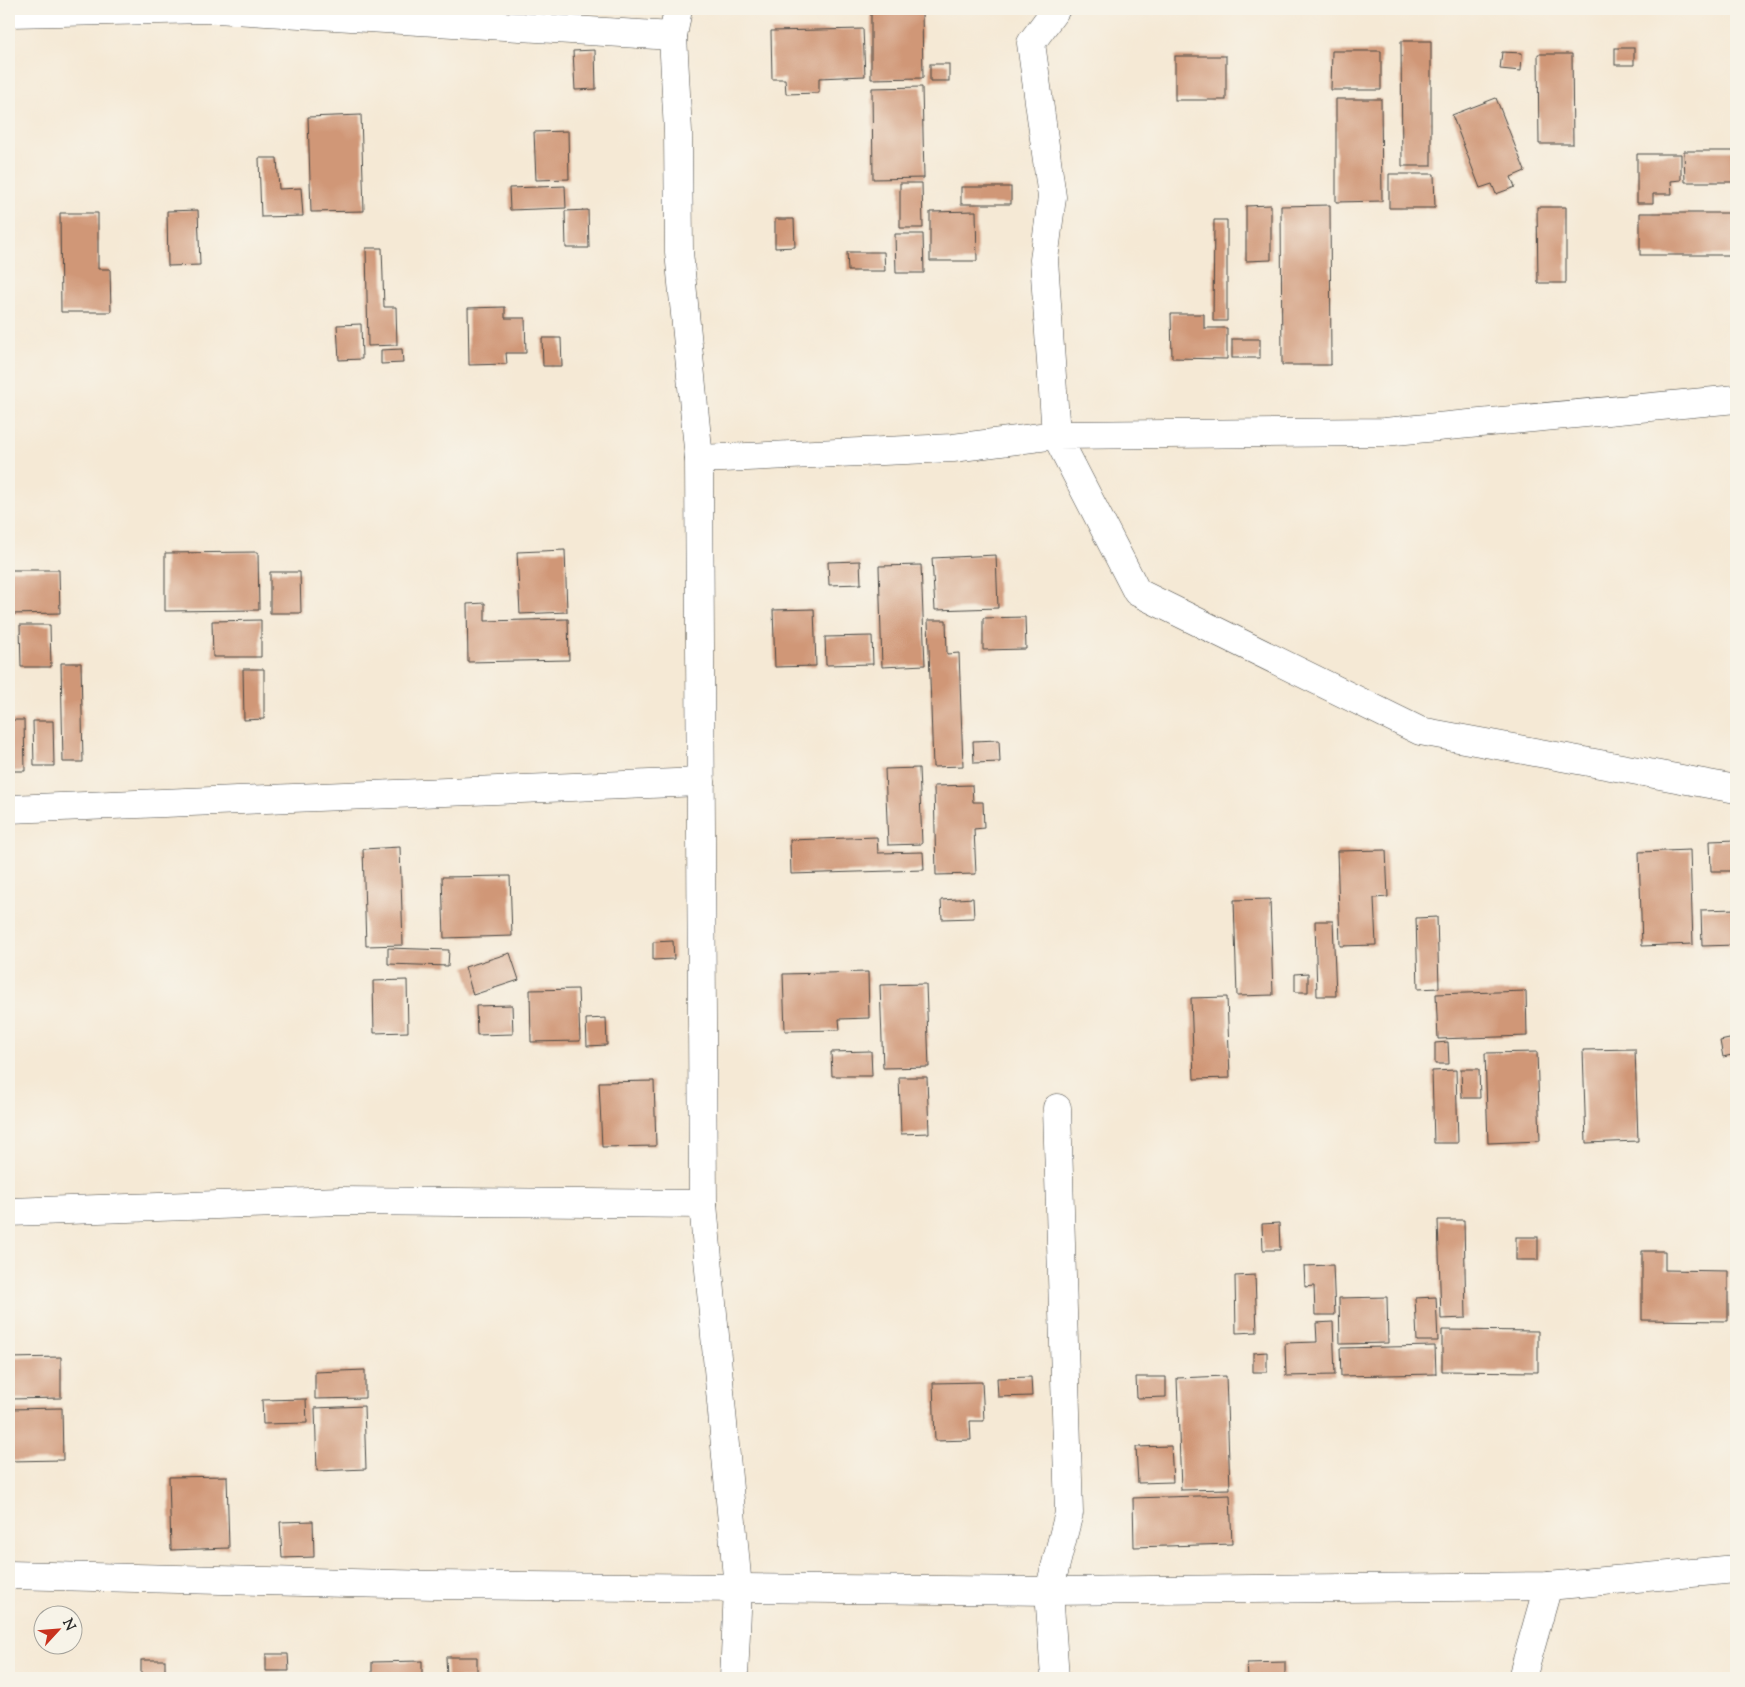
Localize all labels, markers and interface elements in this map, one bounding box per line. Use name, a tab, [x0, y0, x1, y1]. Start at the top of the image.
north arrow	[32, 1604, 82, 1654]
text: N	[56, 1616, 79, 1635]

